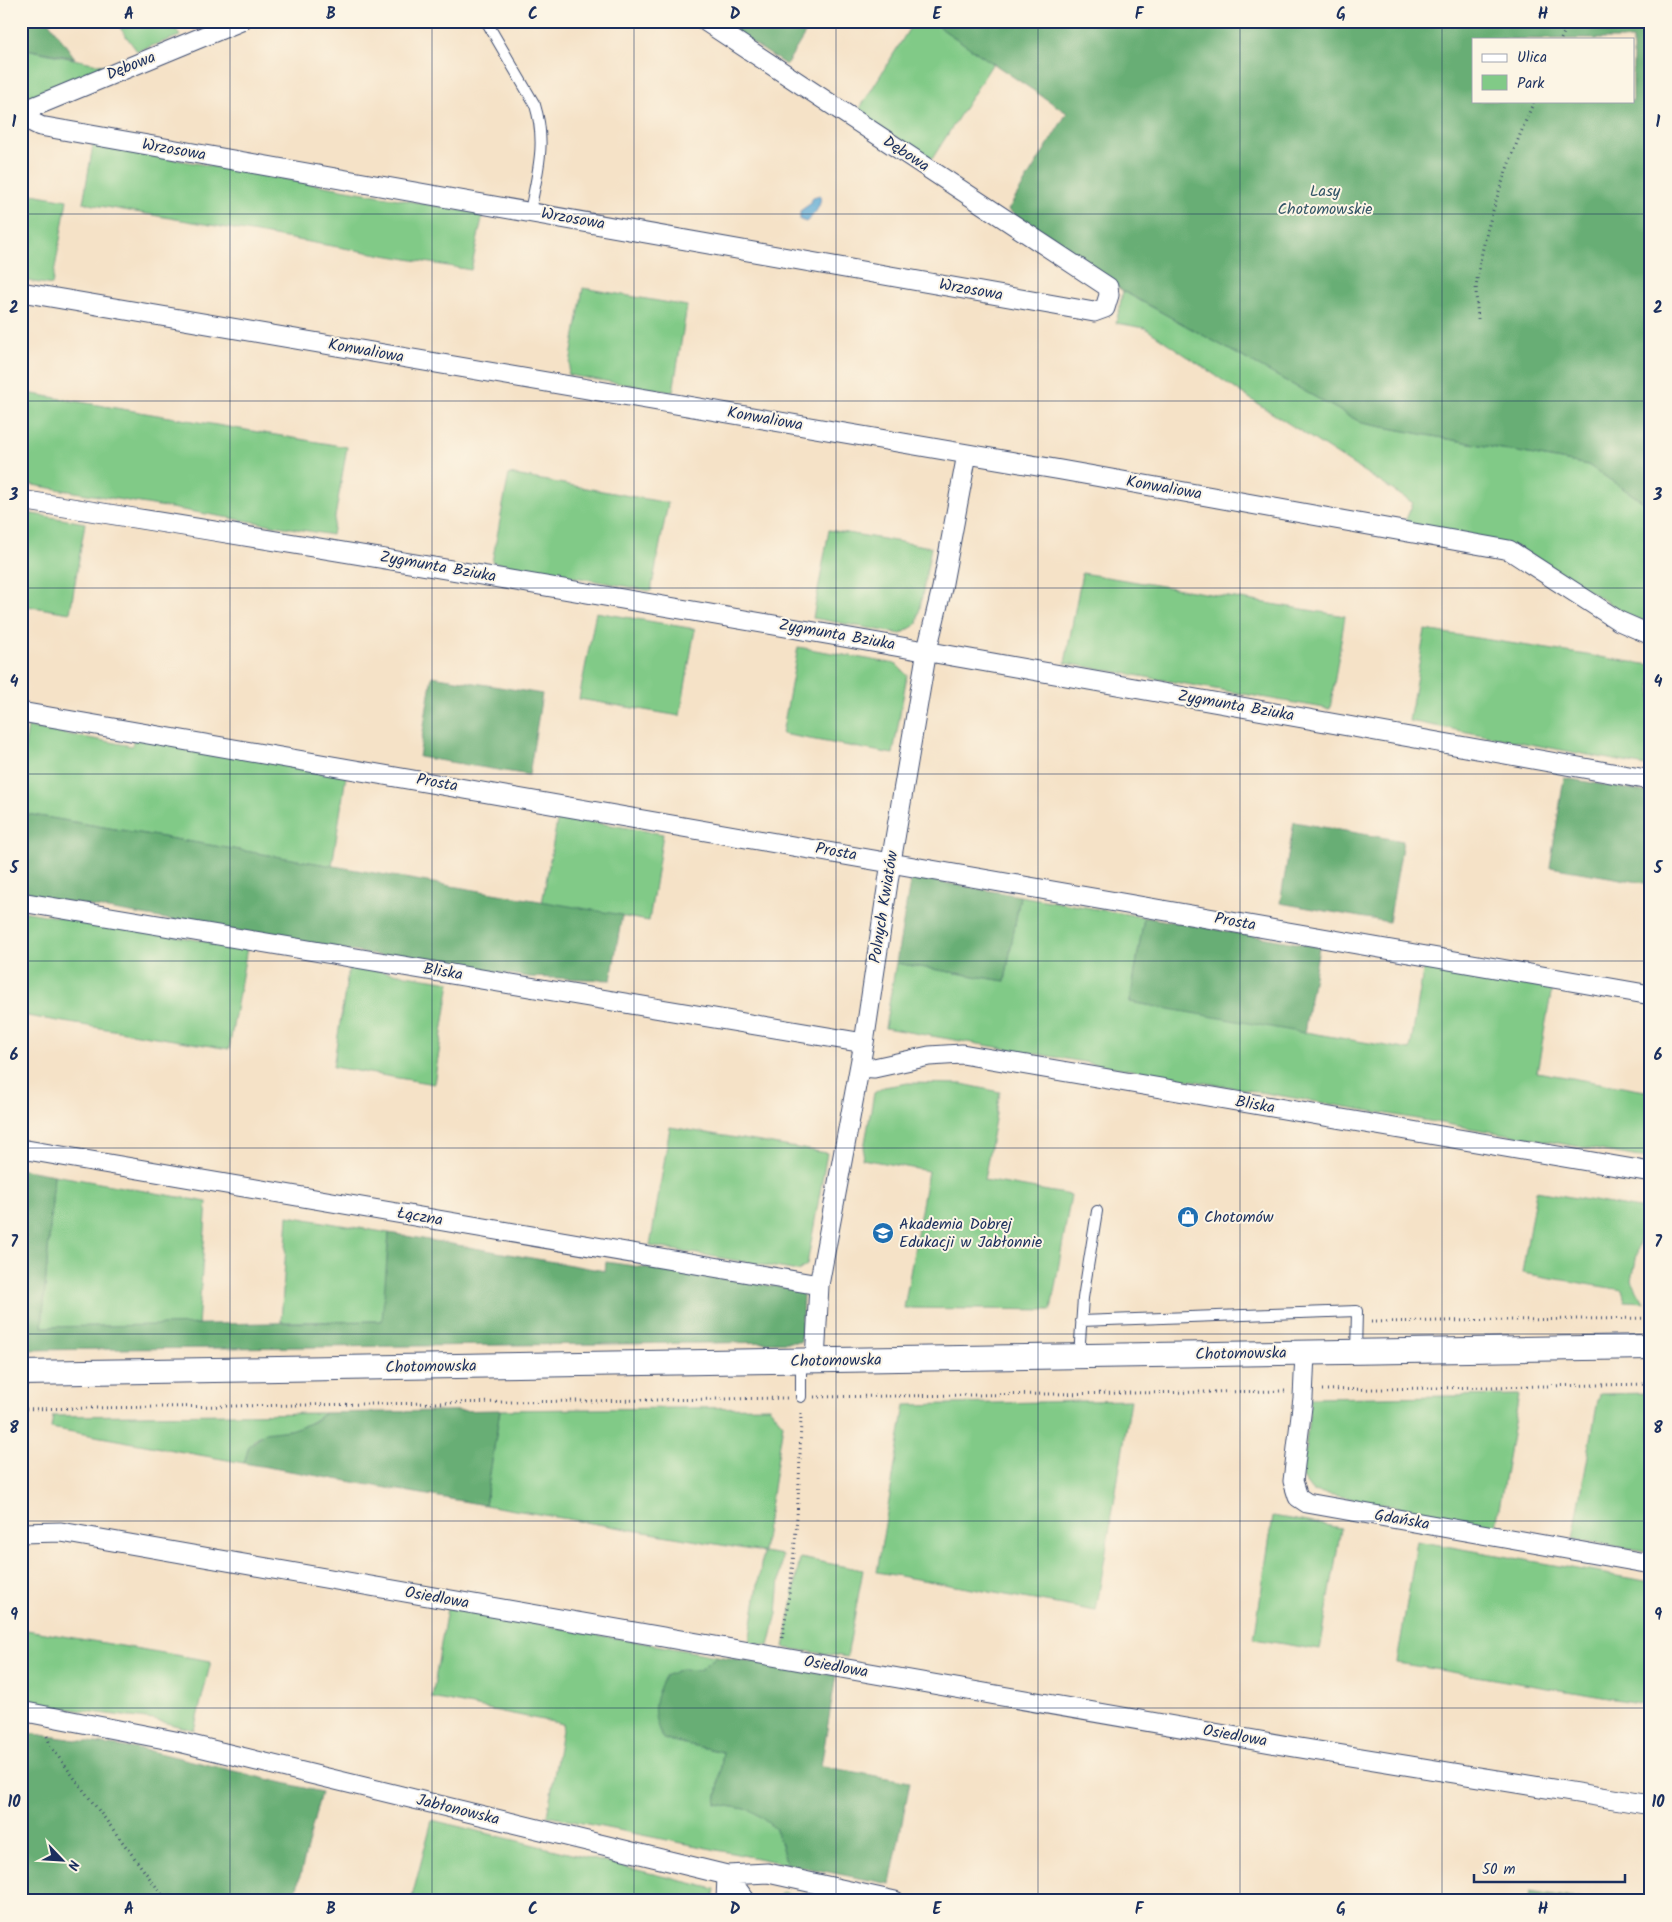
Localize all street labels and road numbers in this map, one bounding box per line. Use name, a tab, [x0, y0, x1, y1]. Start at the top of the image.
street label: Dębowa	[103, 45, 159, 87]
street label: Dębowa	[878, 130, 934, 178]
street label: Wrzosowa	[140, 132, 208, 168]
street label: Wrzosowa	[539, 201, 607, 237]
street label: Wrzosowa	[937, 272, 1005, 308]
street label: Konwaliowa	[326, 332, 406, 370]
street label: Konwaliowa	[725, 400, 805, 438]
street label: Konwaliowa	[1124, 469, 1204, 507]
street label: Zygmunta Bziuka	[378, 544, 498, 590]
street label: Zygmunta Bziuka	[777, 612, 897, 658]
street label: Zygmunta Bziuka	[1176, 683, 1296, 729]
street label: Prosta	[414, 767, 460, 799]
street label: Prosta	[813, 836, 859, 868]
street label: Polnych Kwiatów	[863, 849, 905, 965]
street label: Prosta	[1212, 906, 1258, 938]
street label: Bliska	[421, 957, 465, 987]
street label: Bliska	[1233, 1089, 1277, 1121]
street label: Łączna	[395, 1201, 445, 1233]
street label: Chotomowska	[1195, 1341, 1287, 1367]
street label: Chotomowska	[790, 1348, 882, 1374]
street label: Chotomowska	[385, 1354, 477, 1380]
street label: Gdańska	[1372, 1503, 1432, 1537]
street label: Osiedlowa	[403, 1580, 471, 1616]
street label: Osiedlowa	[802, 1649, 870, 1685]
street label: Osiedlowa	[1201, 1718, 1269, 1754]
street label: Jabłonowska	[414, 1788, 502, 1832]

